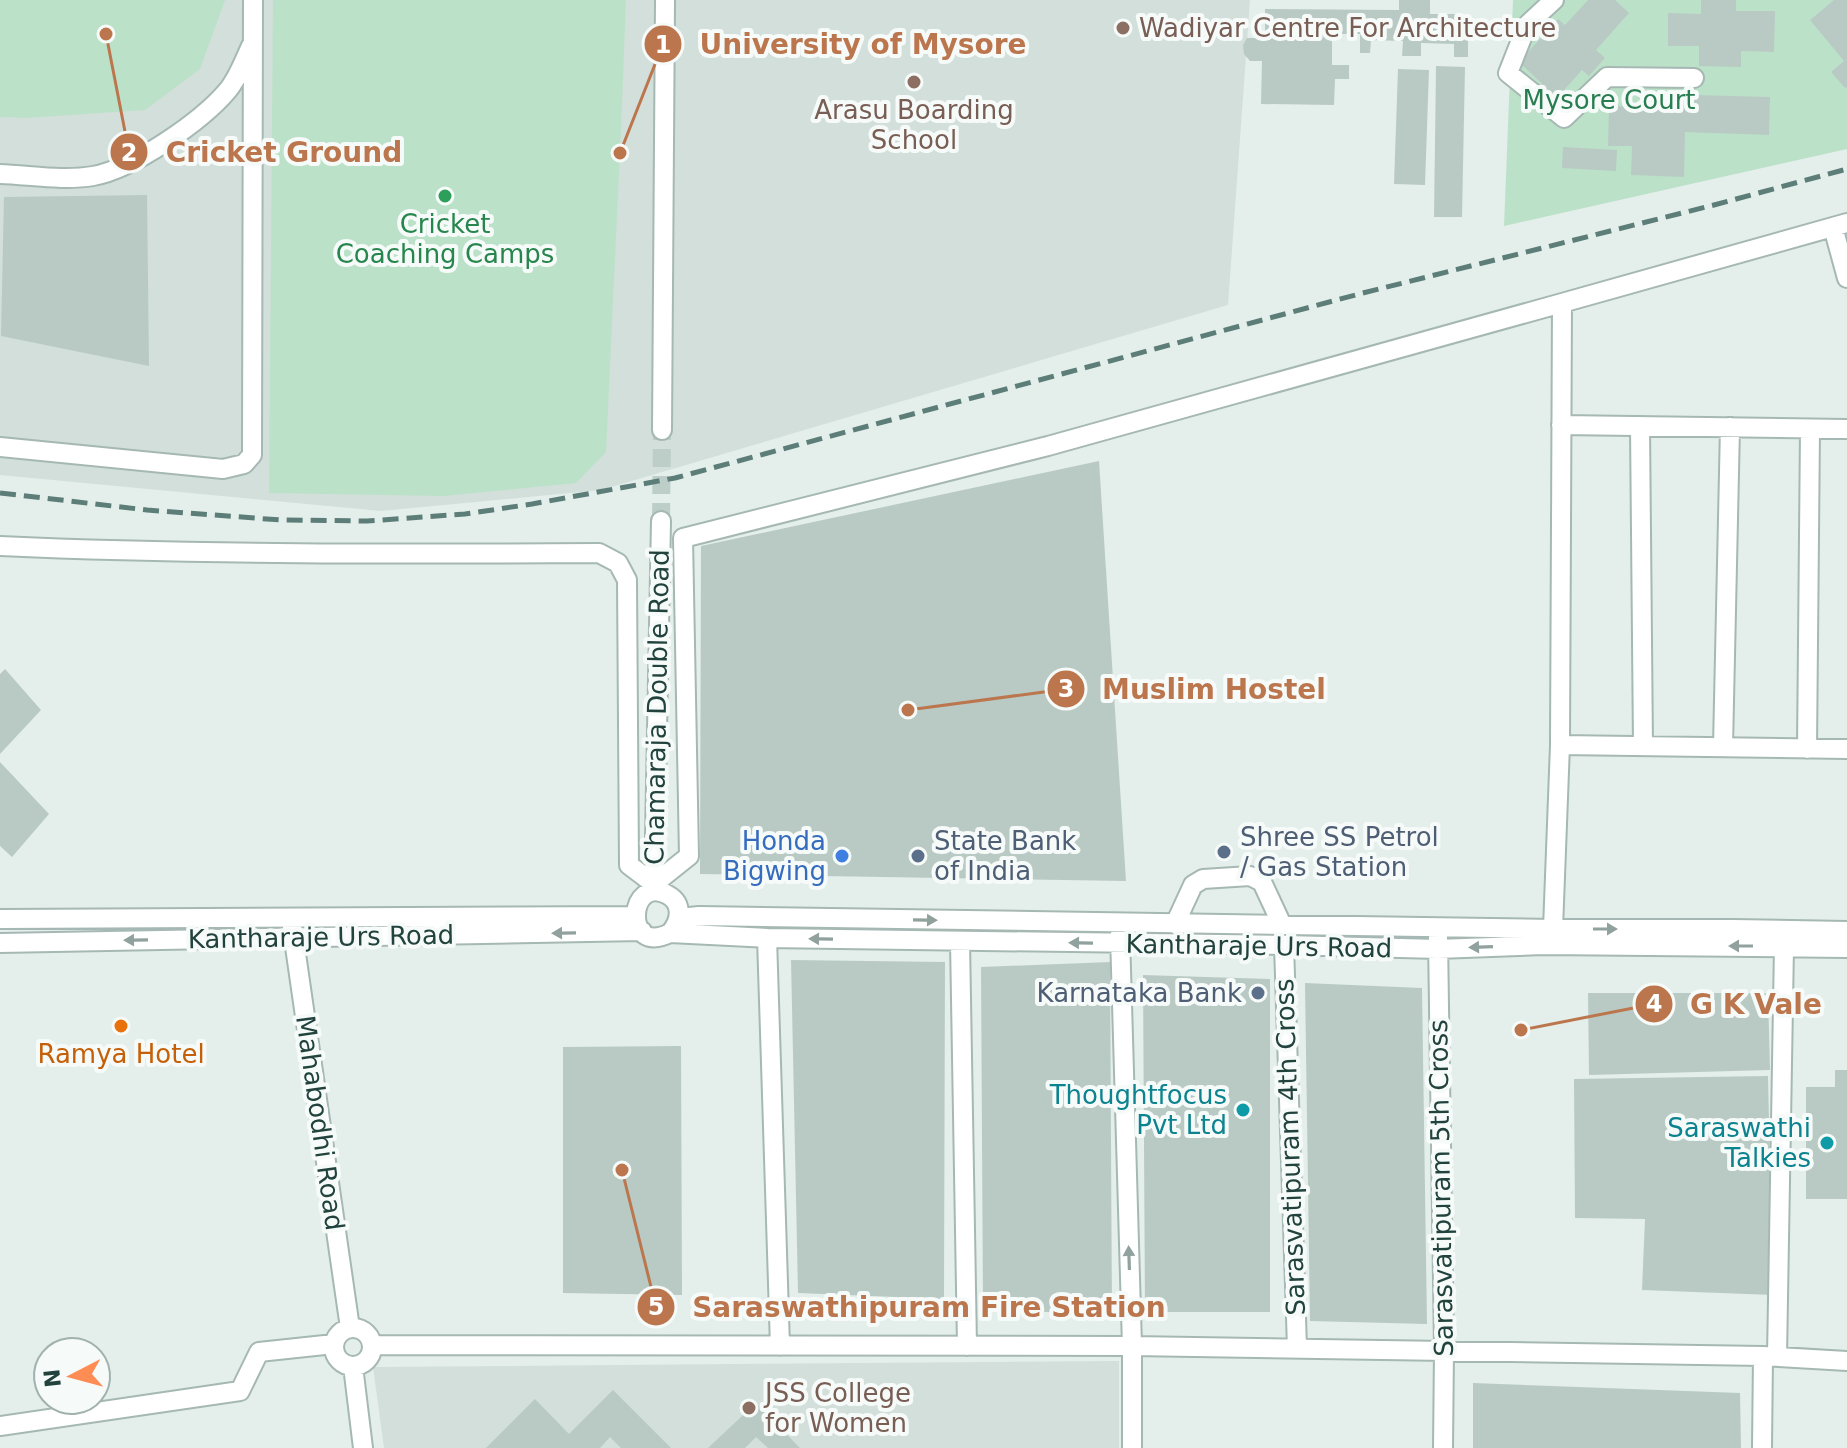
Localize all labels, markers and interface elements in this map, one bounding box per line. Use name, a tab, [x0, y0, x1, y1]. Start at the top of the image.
place label: Wadiyar Centre For Architecture	[1139, 13, 1556, 43]
callout: University of Mysore	[643, 18, 1042, 70]
marker: Wadiyar Centre For Architecture	[1114, 19, 1132, 37]
text: University of Mysore	[700, 28, 1026, 61]
text: 1	[655, 31, 671, 59]
marker: Arasu Boarding School	[905, 73, 923, 91]
park label: Mysore Court	[1522, 85, 1696, 115]
place label: Arasu Boarding School	[814, 95, 1014, 155]
callout: Cricket Ground	[109, 126, 418, 178]
text: Cricket Ground	[166, 136, 402, 169]
text: 2	[121, 139, 137, 167]
marker: Cricket Coaching Camps	[436, 187, 454, 205]
place label: Cricket Coaching Camps	[336, 209, 554, 269]
street label: Chamaraja Double Road	[639, 549, 675, 865]
callout: Muslim Hostel	[1046, 663, 1342, 715]
text: Muslim Hostel	[1102, 673, 1326, 706]
text: 3	[1058, 675, 1074, 703]
place label: Shree SS Petrol / Gas Station	[1240, 822, 1439, 882]
place label: Honda Bigwing	[723, 826, 826, 886]
place label: State Bank of India	[934, 826, 1076, 886]
marker: Shree SS Petrol / Gas Station	[1215, 843, 1233, 861]
marker: Honda Bigwing	[833, 847, 851, 865]
marker: State Bank of India	[909, 847, 927, 865]
one-way arrow	[913, 914, 938, 926]
street label: Kantharaje Urs Road	[188, 920, 454, 954]
one-way arrow	[1593, 923, 1618, 935]
one-way arrow	[551, 926, 576, 939]
street label: Kantharaje Urs Road	[1126, 929, 1392, 963]
one-way arrow	[808, 932, 833, 945]
one-way arrow	[123, 934, 148, 947]
one-way arrow	[1068, 937, 1093, 949]
one-way arrow	[1728, 940, 1753, 952]
one-way arrow	[1468, 941, 1493, 954]
place label: Karnataka Bank	[1037, 978, 1242, 1008]
street label: Sarasvatipuram 4th Cross	[1269, 978, 1311, 1316]
callout: G K Vale	[1634, 978, 1838, 1030]
marker: Karnataka Bank	[1249, 984, 1267, 1002]
text: G K Vale	[1690, 988, 1822, 1021]
text: 4	[1646, 990, 1662, 1018]
street label: Mahabodhi Road	[290, 1014, 350, 1232]
marker: Ramya Hotel	[112, 1017, 130, 1035]
street label: Sarasvatipuram 5th Cross	[1423, 1019, 1459, 1357]
place label: Ramya Hotel	[37, 1039, 205, 1069]
place label: Thoughtfocus Pvt Ltd	[1049, 1080, 1227, 1140]
marker: Thoughtfocus Pvt Ltd	[1234, 1101, 1252, 1119]
place label: Saraswathi Talkies	[1667, 1113, 1811, 1173]
marker: Saraswathi Talkies	[1818, 1134, 1836, 1152]
one-way arrow	[1123, 1245, 1136, 1270]
callout: Saraswathipuram Fire Station	[636, 1281, 1182, 1333]
text: Saraswathipuram Fire Station	[692, 1291, 1166, 1324]
text: 5	[648, 1293, 664, 1321]
north arrow	[32, 1336, 112, 1416]
text: N	[39, 1368, 66, 1389]
place label: JSS College for Women	[763, 1378, 911, 1438]
marker: JSS College for Women	[740, 1399, 758, 1417]

